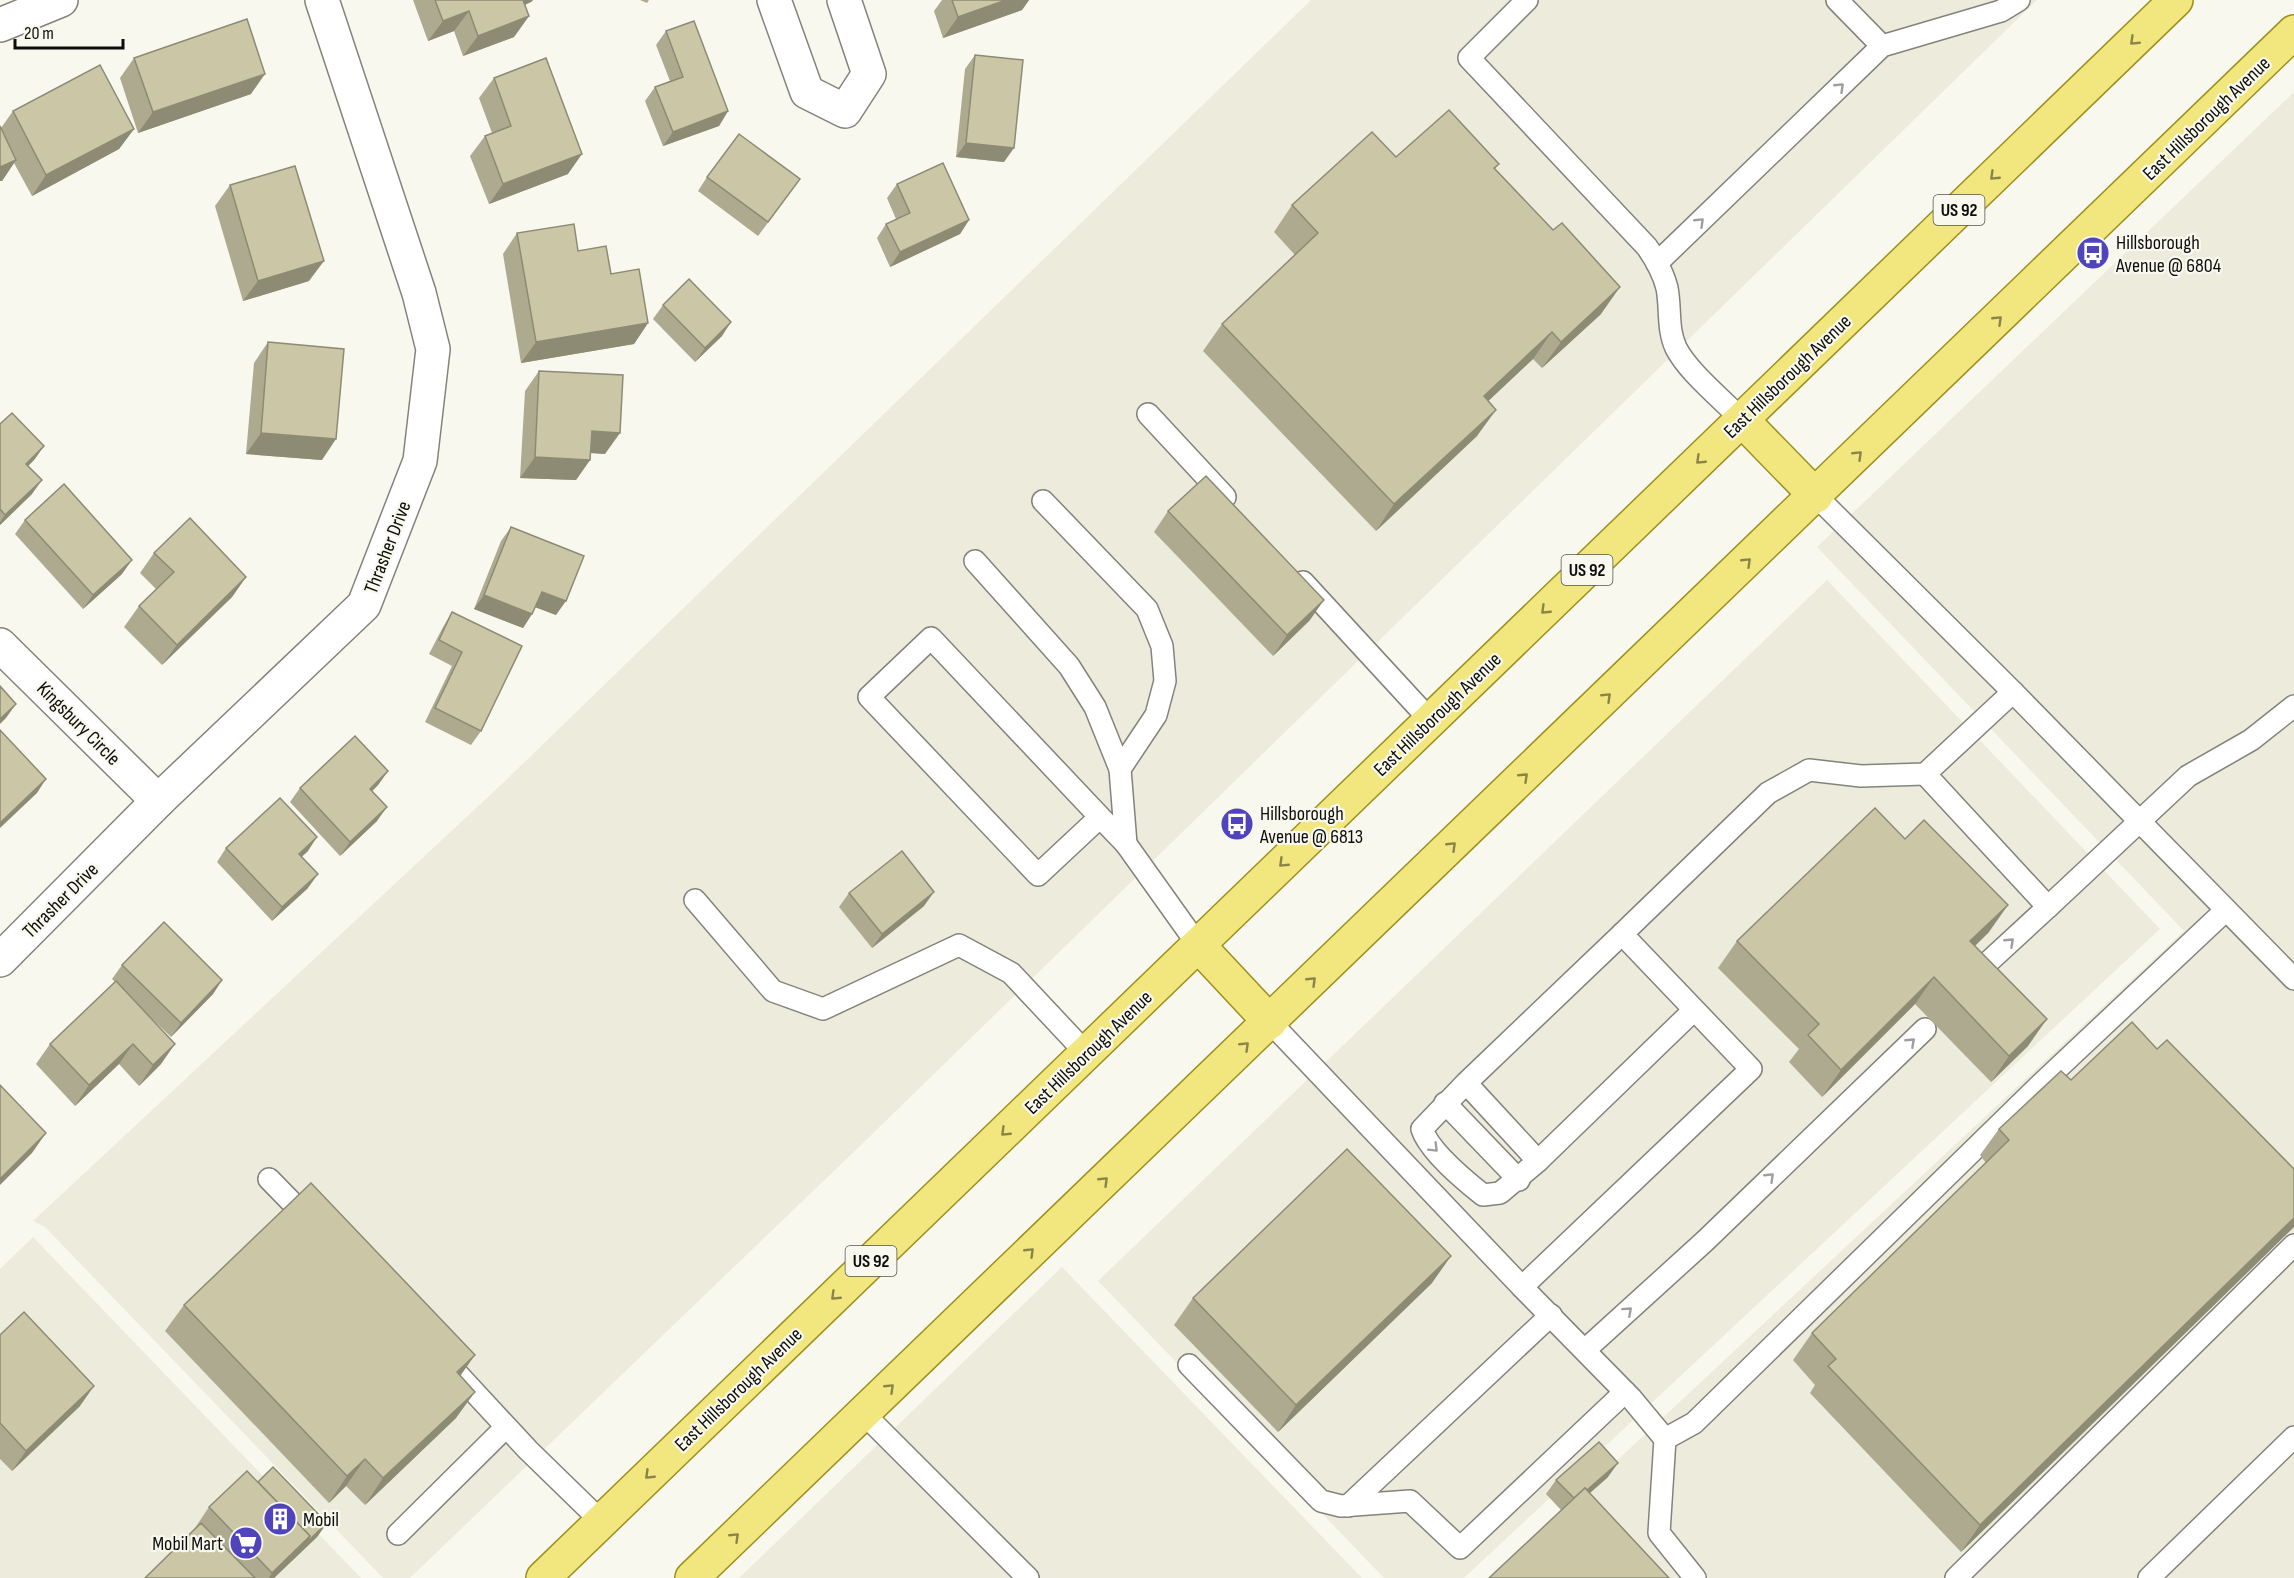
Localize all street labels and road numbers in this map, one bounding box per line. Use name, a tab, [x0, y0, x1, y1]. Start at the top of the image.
street label: East Hillsborough Avenue	[2138, 52, 2275, 186]
road number: US 92	[1934, 195, 1984, 225]
street label: East Hillsborough Avenue	[1719, 310, 1856, 444]
street label: Thrasher Drive	[359, 498, 417, 597]
road number: US 92	[1562, 555, 1612, 585]
street label: East Hillsborough Avenue	[1369, 648, 1506, 782]
street label: Kingsbury Circle	[31, 677, 125, 771]
street label: Thrasher Drive	[18, 858, 104, 944]
street label: East Hillsborough Avenue	[1020, 986, 1157, 1120]
road number: US 92	[846, 1246, 896, 1276]
street label: East Hillsborough Avenue	[670, 1323, 807, 1457]

